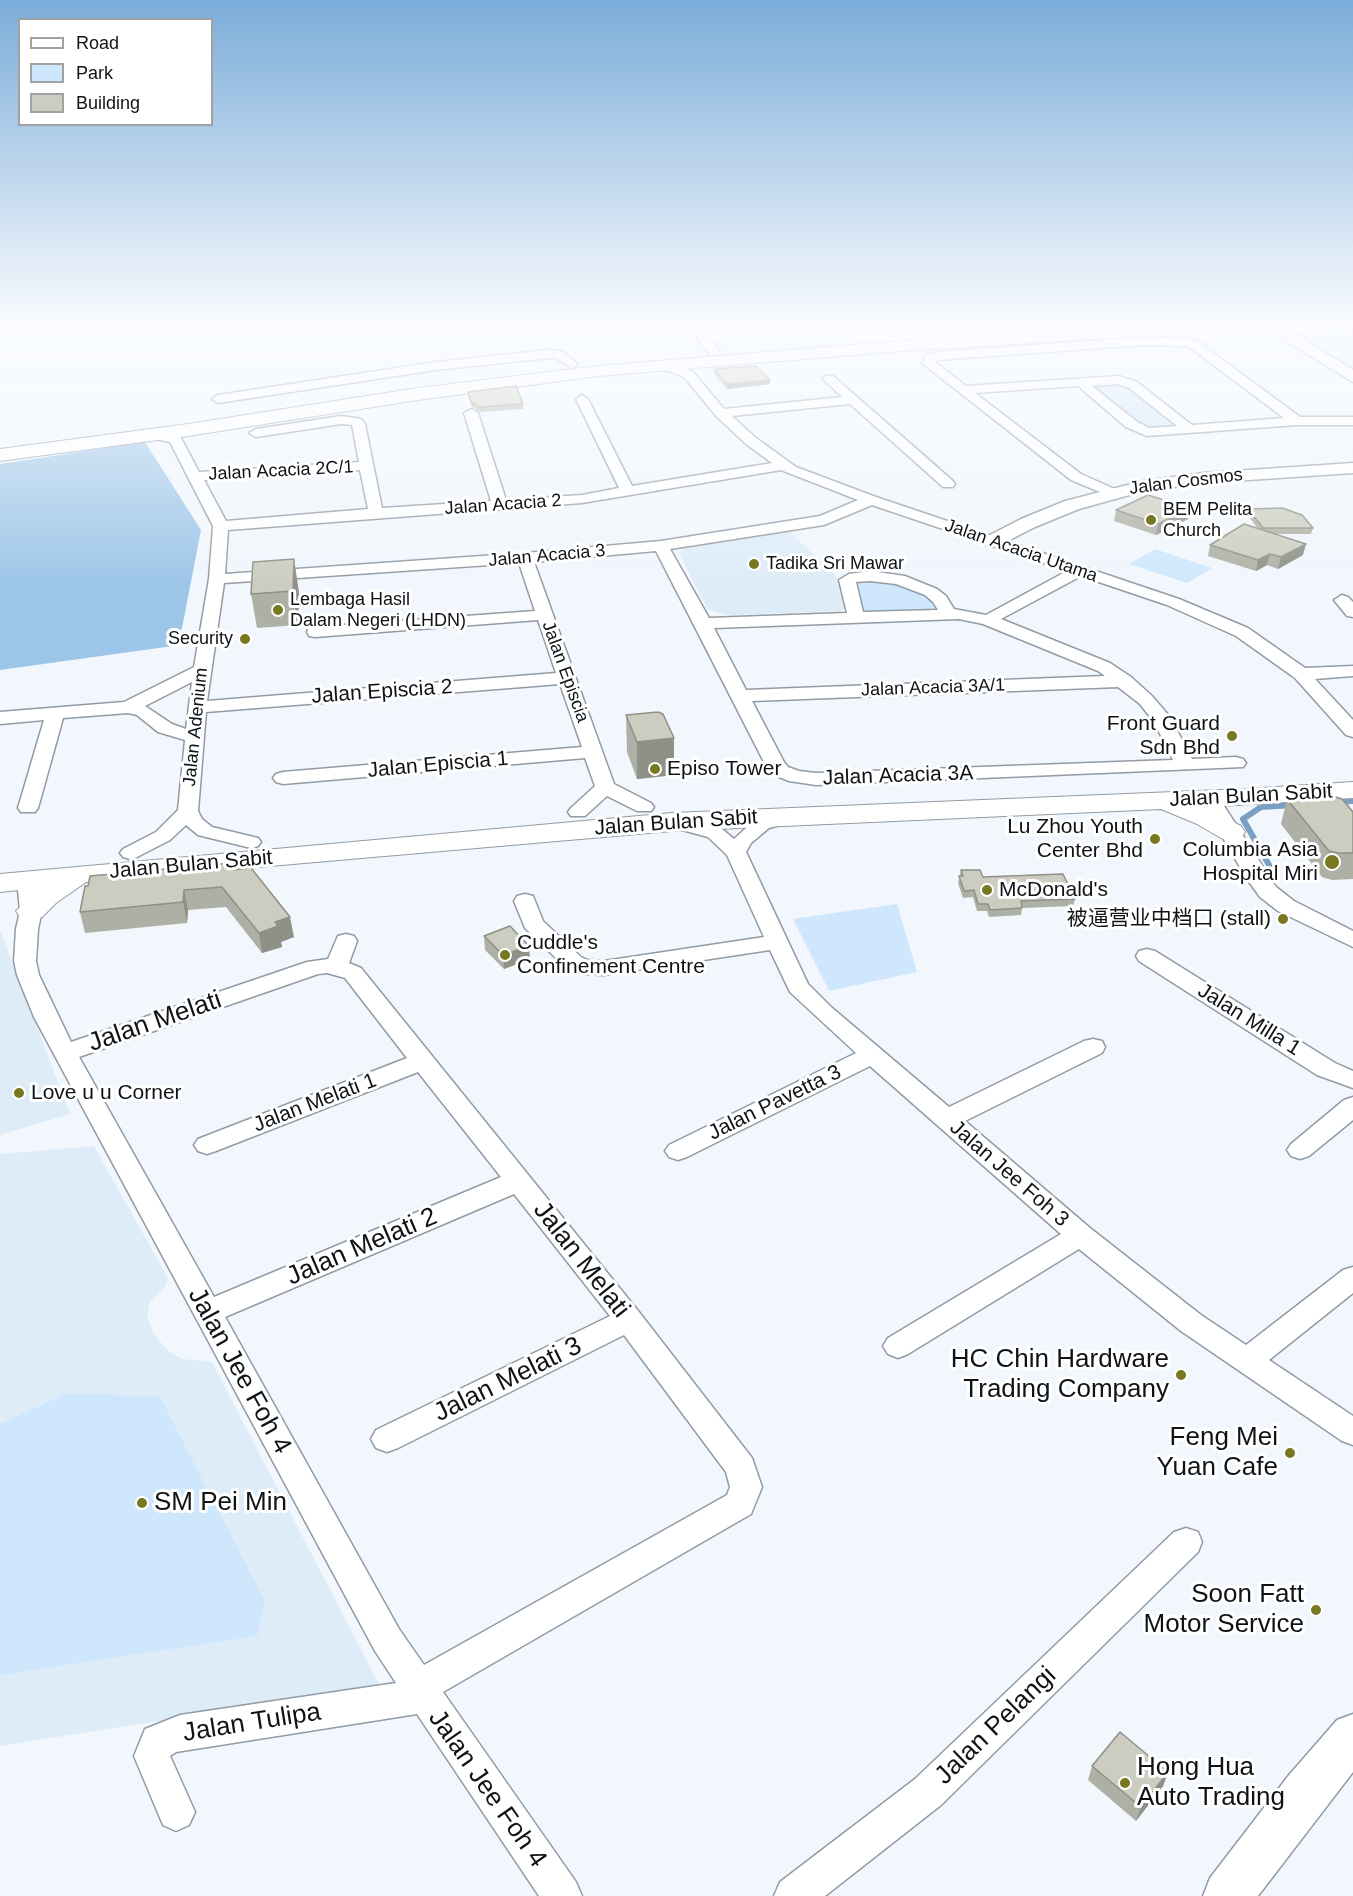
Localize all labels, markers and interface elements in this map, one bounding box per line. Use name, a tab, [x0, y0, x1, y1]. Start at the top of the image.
legend	[18, 18, 213, 126]
text: Road	[76, 33, 119, 53]
text: Park	[76, 63, 113, 83]
text: Building	[76, 93, 140, 113]
street label: Jalan Acacia 2C/1	[208, 456, 354, 486]
street label: Jalan Cosmos	[1128, 464, 1244, 500]
street label: Jalan Acacia 2	[444, 490, 562, 520]
place label: BEM Pelita Church	[1163, 499, 1252, 542]
marker: BEM Pelita Church	[1144, 513, 1158, 527]
street label: Jalan Acacia Utama	[942, 515, 1100, 587]
street label: Jalan Acacia 3	[488, 540, 606, 572]
place label: Tadika Sri Mawar	[766, 553, 904, 575]
marker: Tadika Sri Mawar	[747, 557, 761, 571]
place label: Lembaga Hasil Dalam Negeri (LHDN)	[290, 589, 466, 632]
marker: Lembaga Hasil Dalam Negeri (LHDN)	[271, 603, 285, 617]
street label: Jalan Episcia	[537, 618, 593, 726]
place label: Security	[168, 628, 233, 650]
marker: Security	[238, 632, 252, 646]
street label: Jalan Adenium	[179, 667, 213, 787]
street label: Jalan Episcia 2	[311, 675, 453, 709]
street label: Jalan Acacia 3A/1	[861, 675, 1005, 701]
place label: Front Guard Sdn Bhd	[1107, 711, 1220, 761]
marker: Front Guard Sdn Bhd	[1225, 729, 1239, 743]
street label: Jalan Episcia 1	[367, 746, 509, 784]
place label: Episo Tower	[667, 756, 781, 782]
street label: Jalan Acacia 3A	[822, 761, 974, 791]
marker: Episo Tower	[648, 762, 662, 776]
street label: Jalan Bulan Sabit	[1169, 779, 1333, 813]
street label: Jalan Bulan Sabit	[594, 805, 758, 841]
place label: Lu Zhou Youth Center Bhd	[1007, 814, 1143, 864]
marker: Lu Zhou Youth Center Bhd	[1148, 832, 1162, 846]
place label: Columbia Asia Hospital Miri	[1183, 837, 1318, 887]
street label: Jalan Bulan Sabit	[108, 845, 274, 885]
marker: Columbia Asia Hospital Miri	[1323, 853, 1341, 871]
place label: McDonald's	[999, 877, 1108, 903]
marker: McDonald's	[980, 883, 994, 897]
place label: 被逼营业中档口 (stall)	[1067, 906, 1271, 932]
marker: 被逼营业中档口 (stall)	[1276, 912, 1290, 926]
place label: Cuddle's Confinement Centre	[517, 930, 705, 980]
marker: Cuddle's Confinement Centre	[498, 948, 512, 962]
street label: Jalan Milla 1	[1193, 978, 1305, 1062]
street label: Jalan Melati	[84, 985, 226, 1059]
street label: Jalan Pavetta 3	[704, 1060, 846, 1146]
street label: Jalan Melati 1	[250, 1068, 380, 1138]
place label: Love u u Corner	[31, 1080, 182, 1106]
marker: Love u u Corner	[12, 1086, 26, 1100]
street label: Jalan Jee Foh 3	[944, 1115, 1074, 1233]
street label: Jalan Melati	[526, 1196, 636, 1324]
street label: Jalan Melati 2	[282, 1201, 442, 1293]
street label: Jalan Jee Foh 4	[181, 1283, 297, 1459]
street label: Jalan Melati 3	[429, 1331, 587, 1429]
place label: HC Chin Hardware Trading Company	[951, 1344, 1169, 1406]
marker: HC Chin Hardware Trading Company	[1174, 1368, 1188, 1382]
place label: Feng Mei Yuan Cafe	[1157, 1422, 1278, 1484]
marker: Feng Mei Yuan Cafe	[1283, 1446, 1297, 1460]
place label: SM Pei Min	[154, 1487, 287, 1519]
marker: SM Pei Min	[135, 1496, 149, 1510]
place label: Soon Fatt Motor Service	[1144, 1579, 1304, 1640]
marker: Soon Fatt Motor Service	[1309, 1603, 1323, 1617]
street label: Jalan Pelangi	[929, 1661, 1063, 1791]
street label: Jalan Tulipa	[181, 1697, 323, 1749]
street label: Jalan Jee Foh 4	[421, 1704, 553, 1874]
place label: Hong Hua Auto Trading	[1137, 1752, 1285, 1814]
marker: Hong Hua Auto Trading	[1118, 1776, 1132, 1790]

